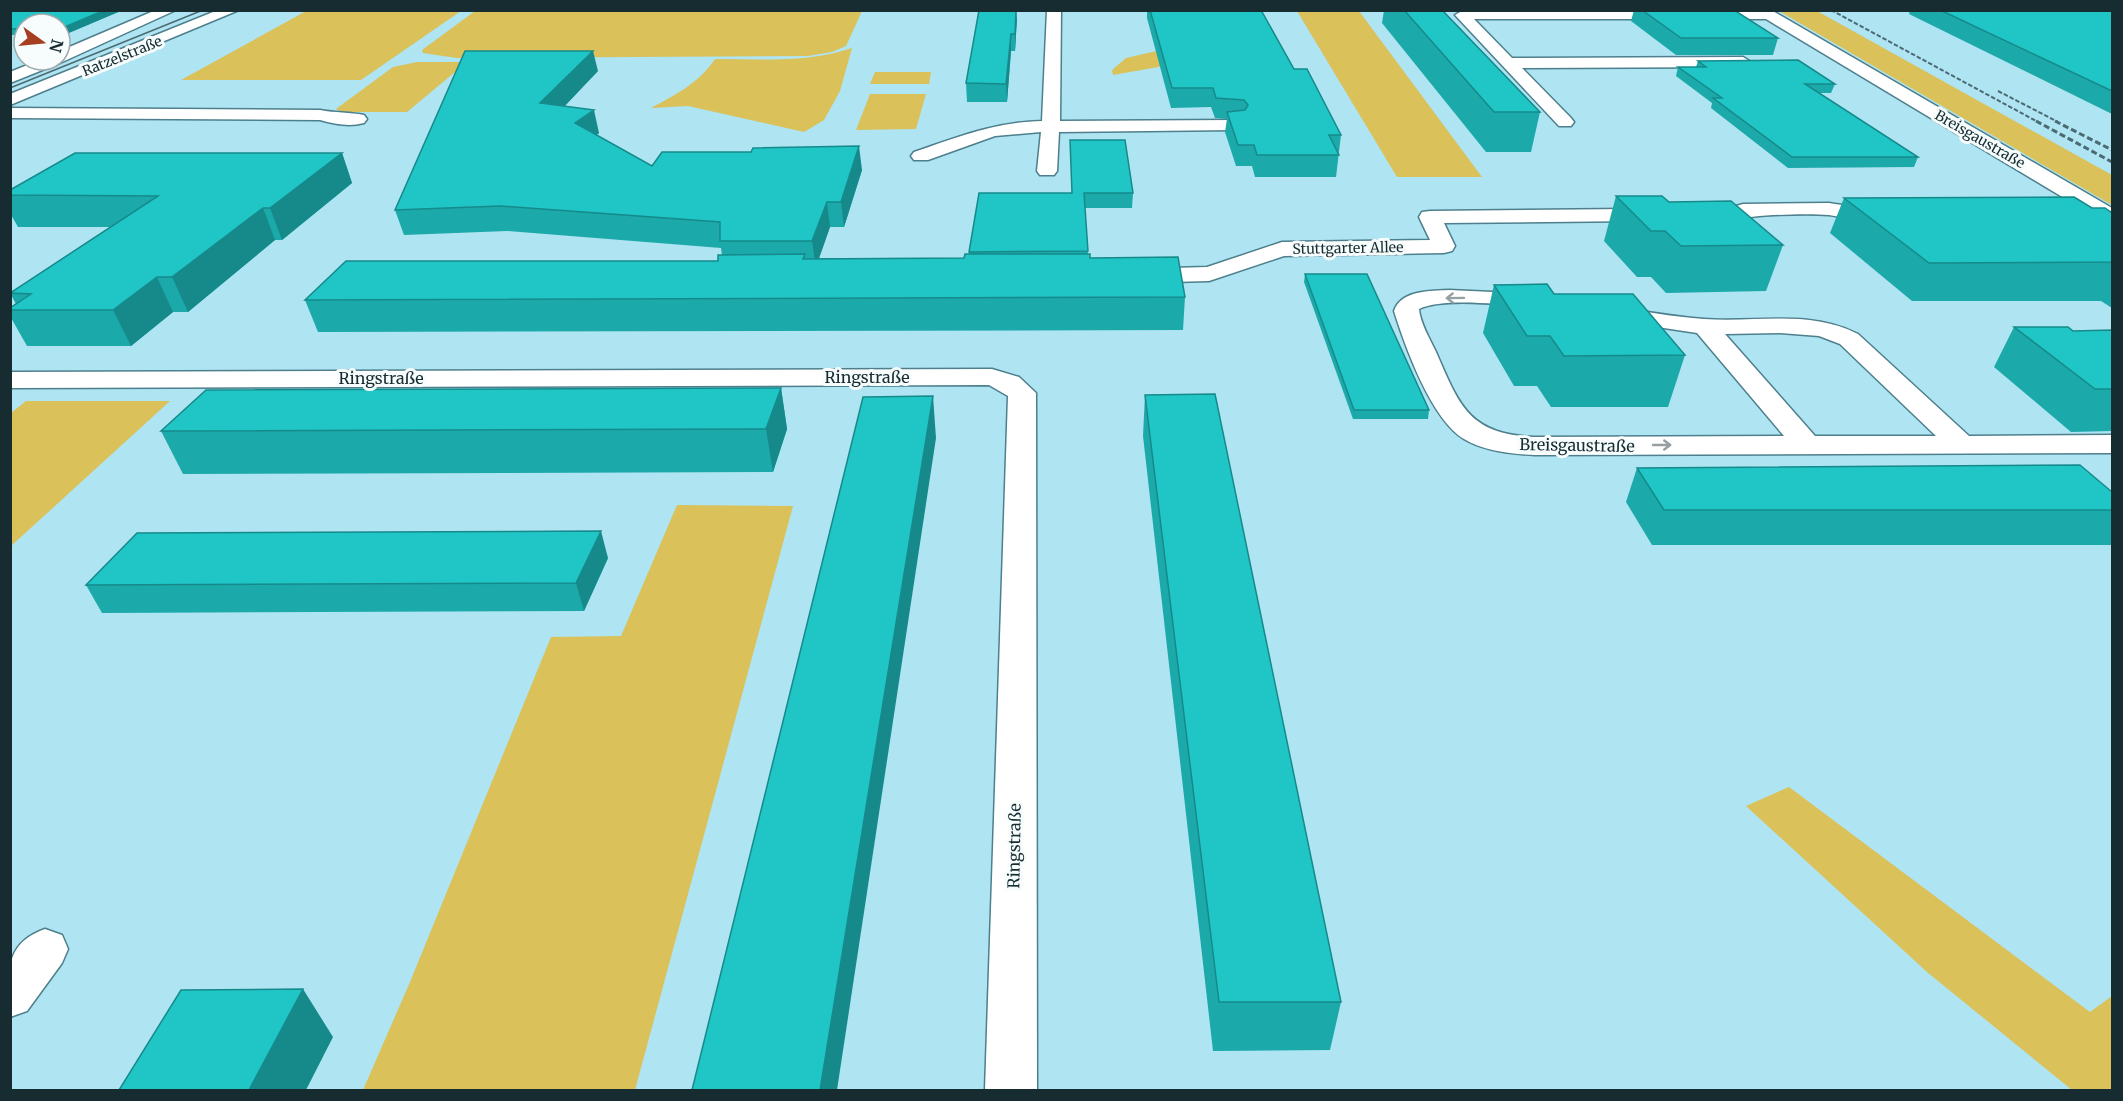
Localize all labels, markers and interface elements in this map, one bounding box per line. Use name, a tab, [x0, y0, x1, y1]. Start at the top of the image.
north arrow	[12, 12, 72, 72]
street label: Ratzelstraße	[79, 32, 165, 80]
text: N	[45, 37, 68, 55]
street label: Breisgaustraße	[1932, 106, 2028, 172]
street label: Stuttgarter Allee	[1292, 238, 1404, 258]
one-way arrow	[1445, 292, 1465, 303]
street label: Ringstraße	[824, 367, 910, 387]
street label: Ringstraße	[338, 368, 424, 388]
street label: Breisgaustraße	[1519, 434, 1635, 456]
one-way arrow	[1651, 439, 1671, 451]
street label: Ringstraße	[1003, 803, 1025, 889]

